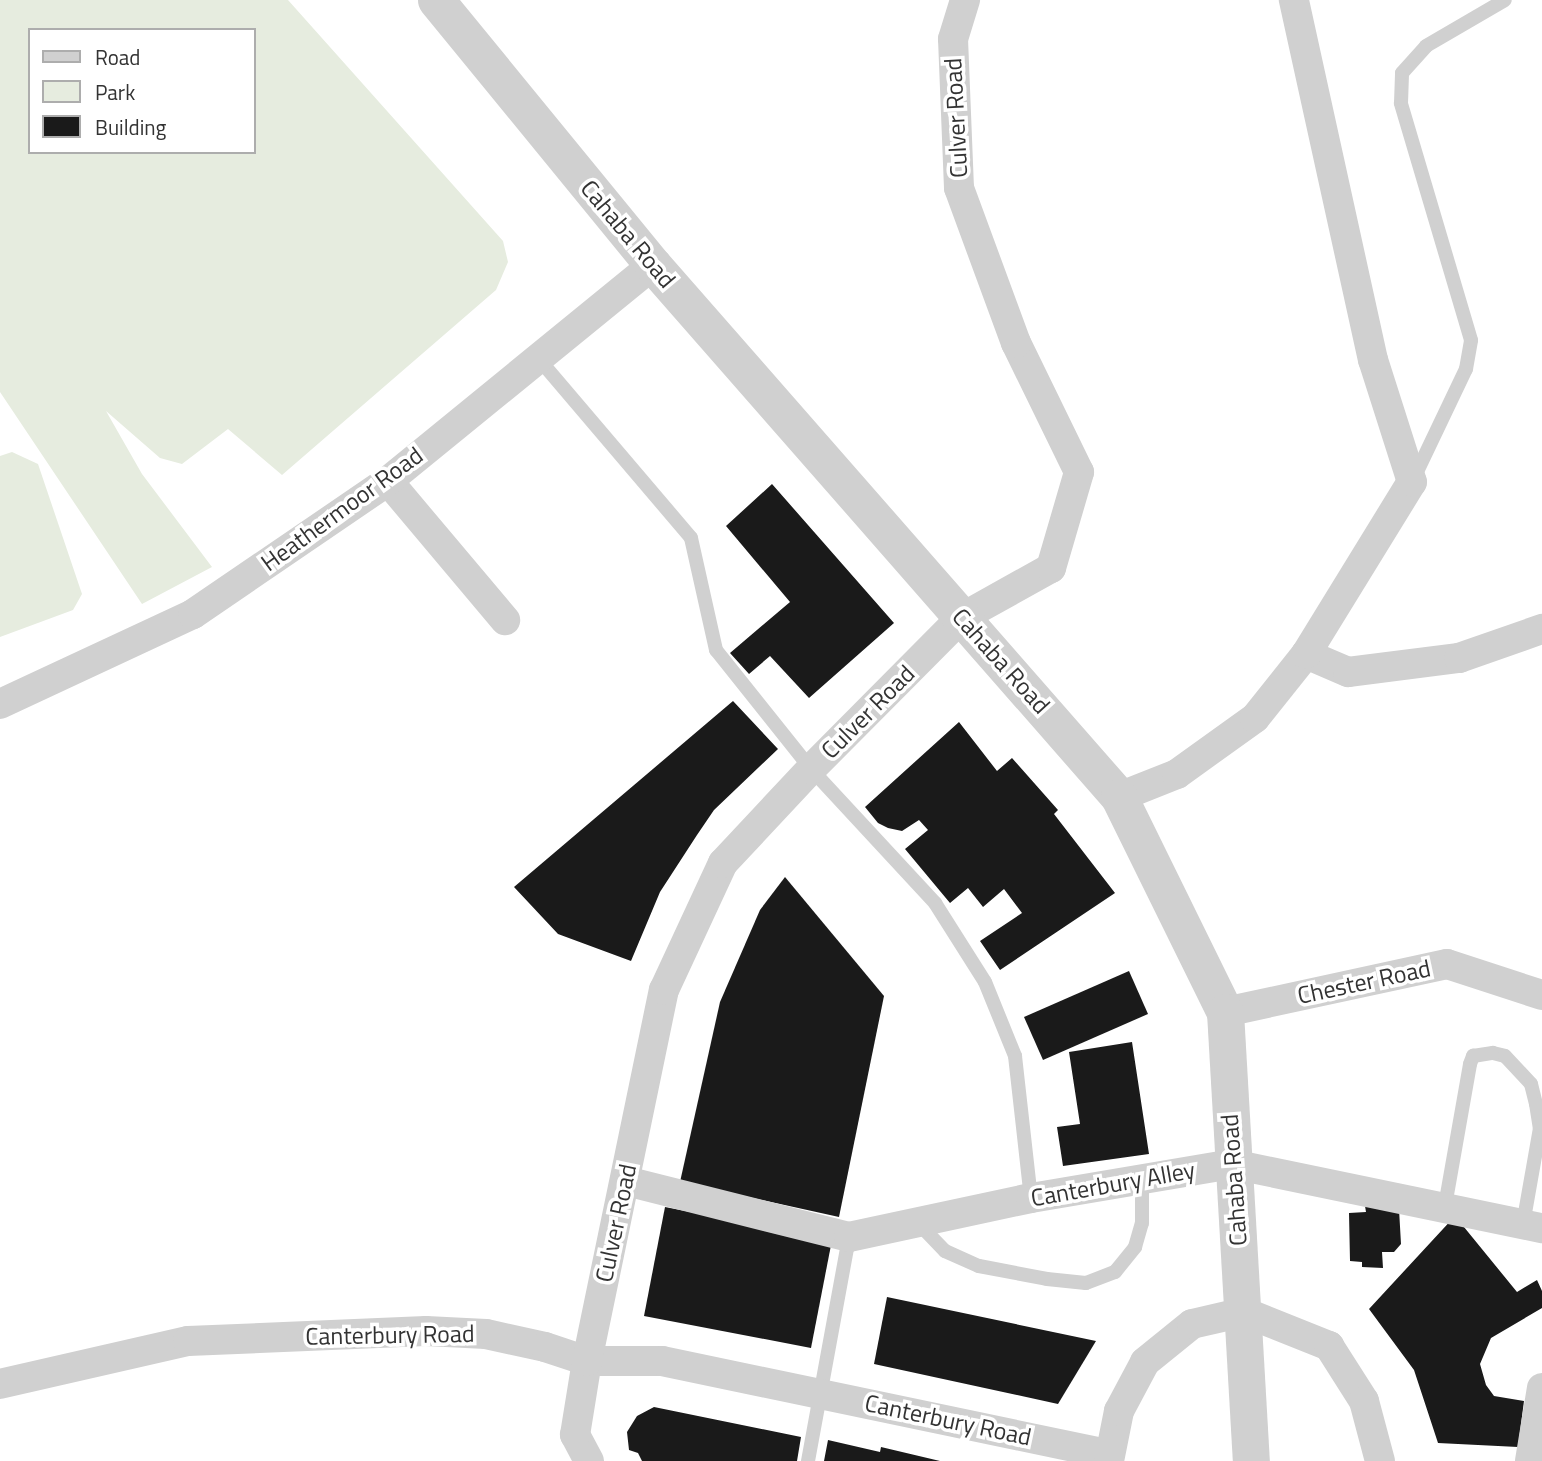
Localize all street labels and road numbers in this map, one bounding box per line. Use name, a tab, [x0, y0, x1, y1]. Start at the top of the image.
street label: Culver Road	[938, 57, 974, 179]
street label: Cahaba Road	[575, 174, 681, 294]
street label: Heathermoor Road	[256, 441, 428, 577]
street label: Cahaba Road	[946, 602, 1056, 720]
street label: Culver Road	[815, 659, 921, 765]
street label: Chester Road	[1295, 954, 1433, 1010]
street label: Cahaba Road	[1215, 1113, 1253, 1247]
street label: Canterbury Alley	[1029, 1155, 1197, 1213]
street label: Culver Road	[589, 1161, 643, 1285]
street label: Canterbury Road	[305, 1319, 475, 1351]
street label: Canterbury Road	[862, 1388, 1034, 1452]

